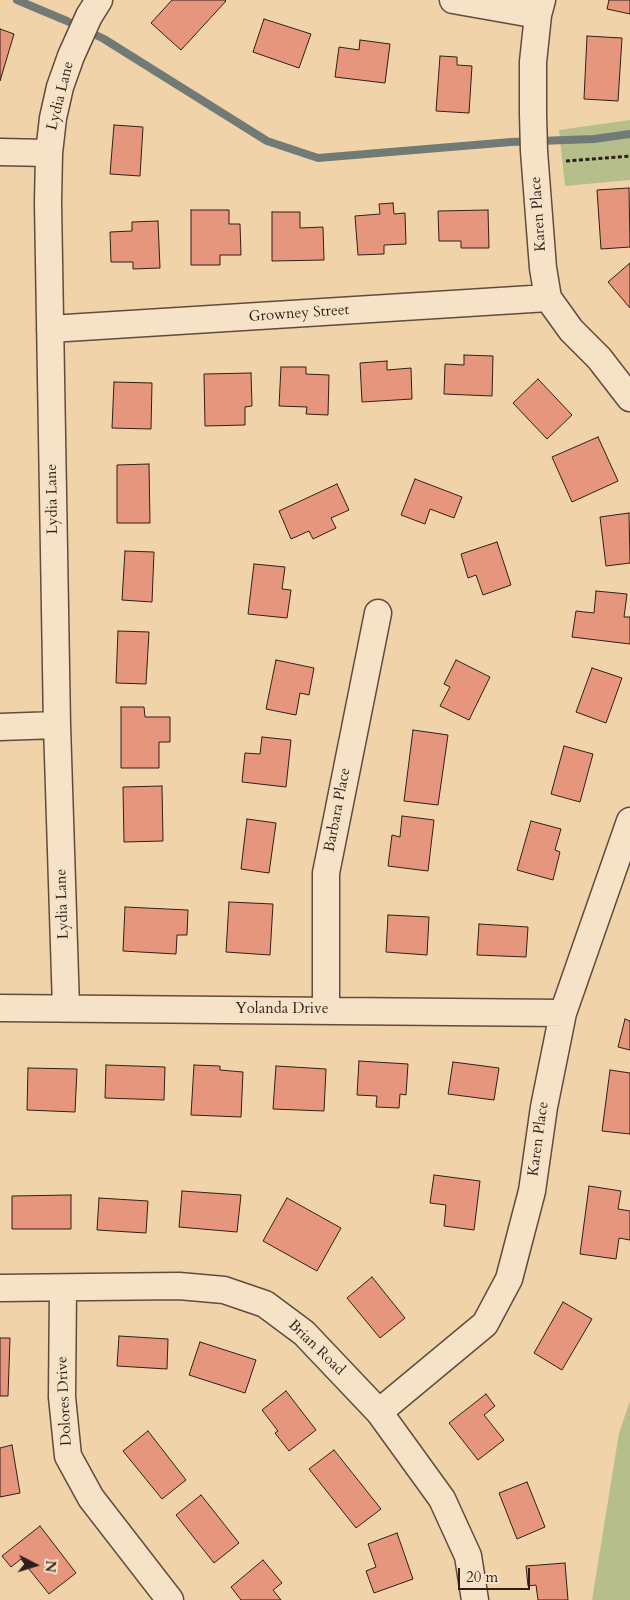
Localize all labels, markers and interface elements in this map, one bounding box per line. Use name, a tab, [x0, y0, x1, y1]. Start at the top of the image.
street label: Lydia Lane	[44, 60, 78, 132]
street label: Karen Place	[527, 176, 551, 252]
street label: Growney Street	[248, 302, 350, 326]
street label: Lydia Lane	[43, 464, 63, 534]
street label: Barbara Place	[321, 766, 355, 854]
street label: Lydia Lane	[53, 868, 73, 940]
street label: Yolanda Drive	[236, 1001, 328, 1019]
street label: Karen Place	[525, 1100, 553, 1178]
street label: Brian Road	[284, 1317, 348, 1379]
street label: Dolores Drive	[54, 1356, 76, 1446]
north arrow	[10, 1540, 60, 1590]
scale bar	[460, 1558, 532, 1590]
text: N	[40, 1559, 60, 1573]
text: 20 m	[466, 1567, 498, 1587]

